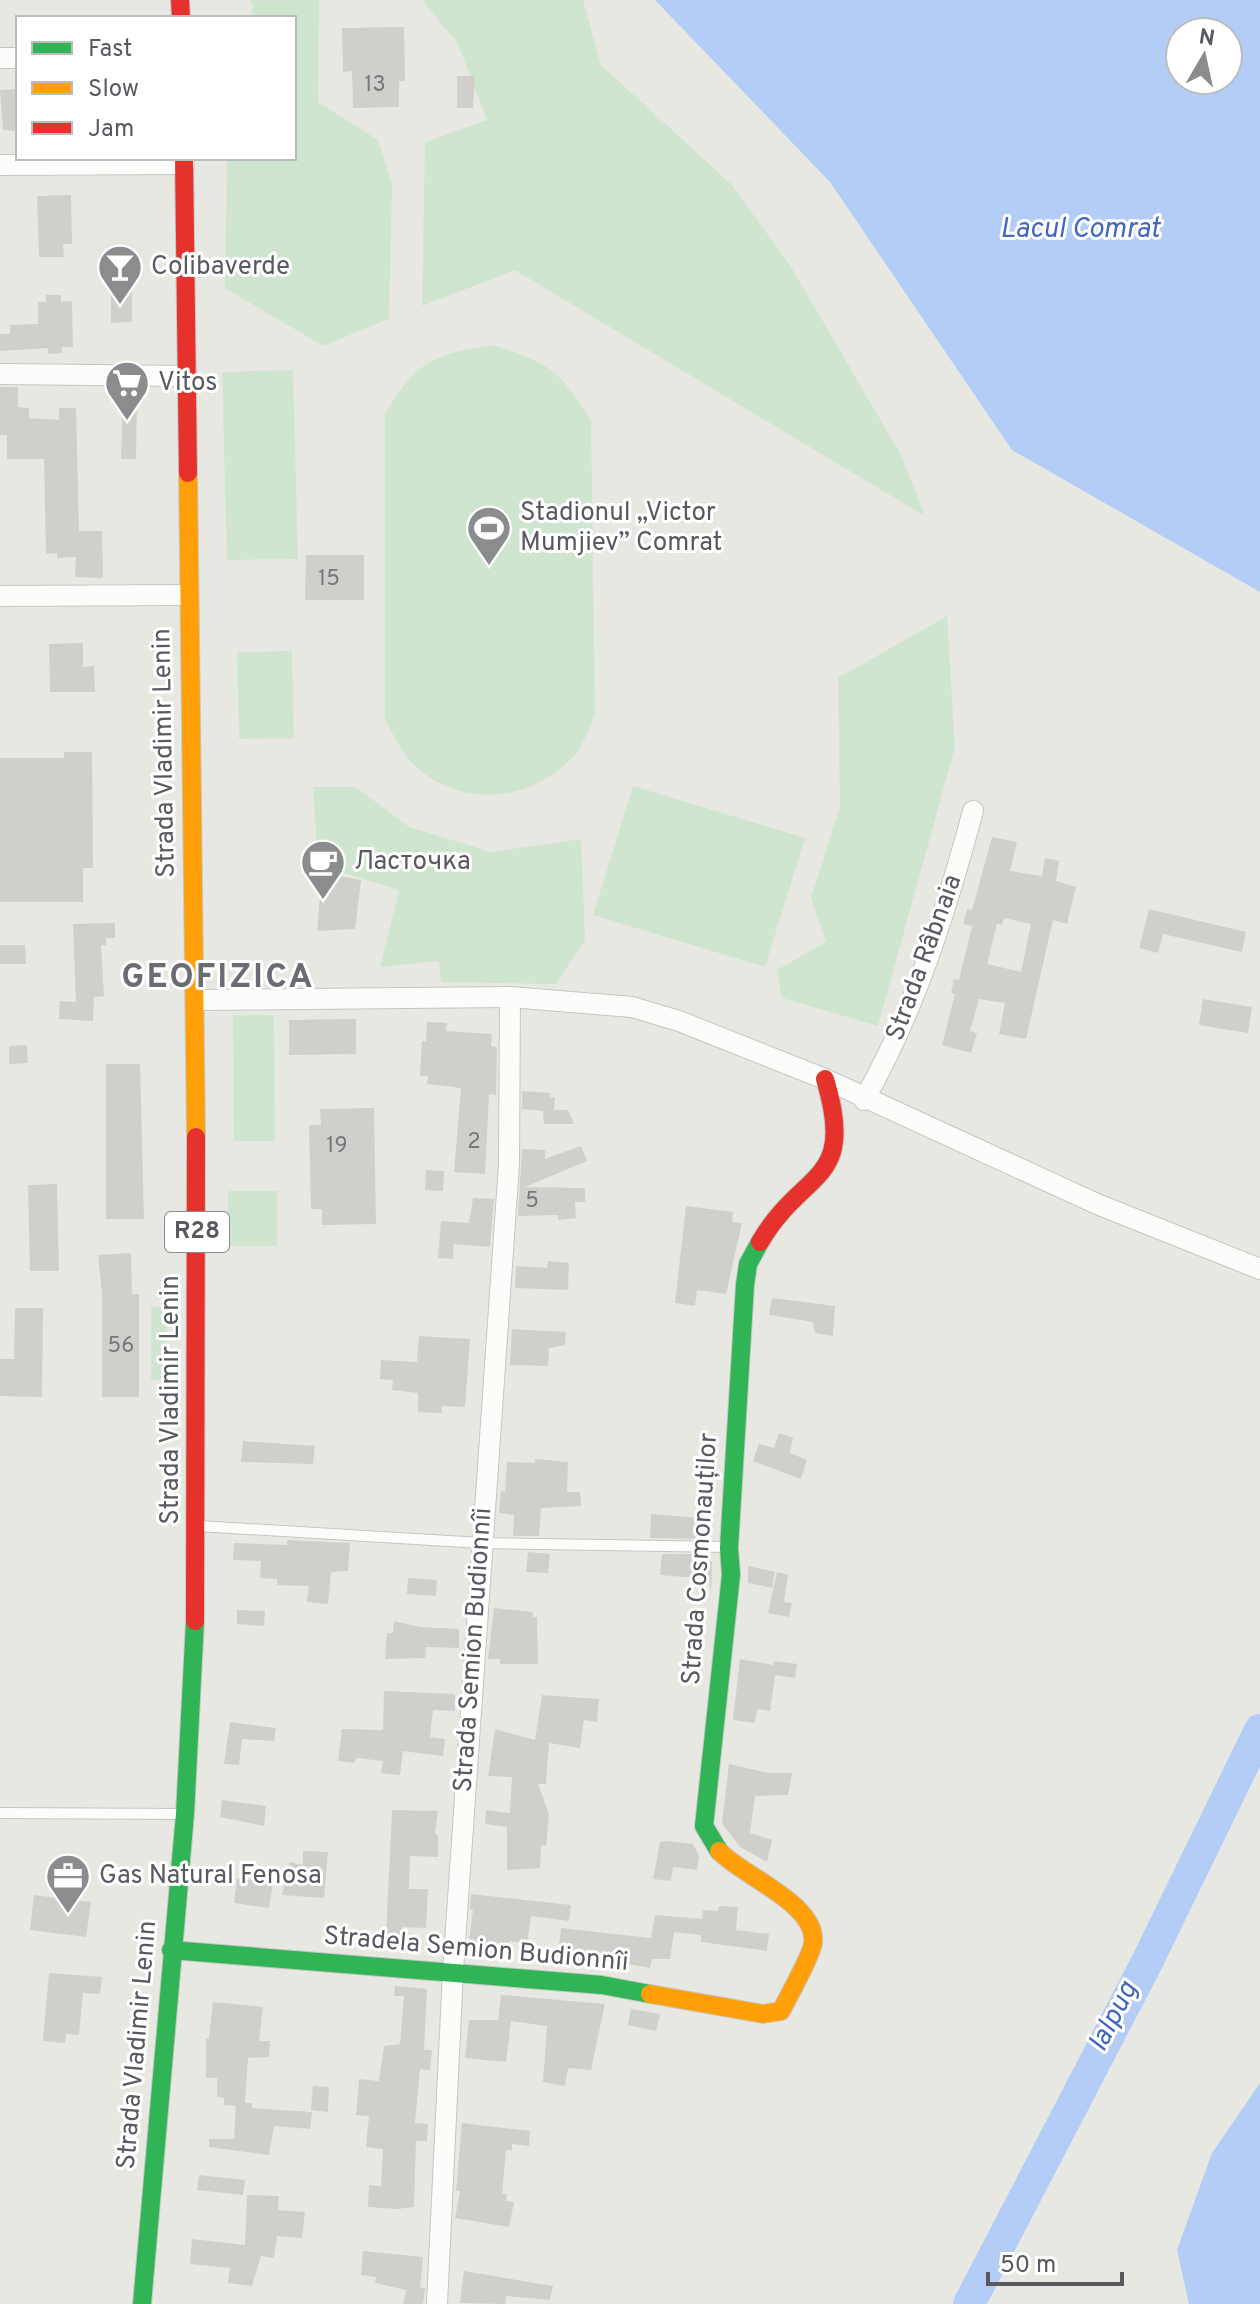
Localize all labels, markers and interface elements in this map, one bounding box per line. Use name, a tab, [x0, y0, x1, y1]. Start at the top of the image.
legend	[16, 16, 296, 160]
north arrow	[1164, 16, 1244, 96]
text: N	[1197, 24, 1217, 53]
text: Fast	[88, 35, 132, 65]
house number: 13	[364, 72, 386, 99]
text: Slow	[88, 75, 139, 105]
text: Jam	[88, 115, 134, 145]
water label: Lacul Comrat	[1000, 212, 1162, 248]
bar icon: Colibaverde	[96, 243, 144, 306]
place label: Colibaverde	[151, 251, 290, 284]
supermarket icon: Vitos	[103, 359, 151, 422]
place label: Vitos	[158, 367, 218, 400]
place label: Stadionul „Victor Mumjiev” Comrat	[520, 497, 722, 560]
sports icon: Stadionul „Victor Mumjiev” Comrat	[465, 504, 513, 567]
house number: 15	[318, 566, 340, 593]
street label: Strada Vladimir Lenin	[146, 628, 184, 878]
cafe icon: Ласточка	[299, 838, 347, 901]
place label: Ласточка	[354, 846, 471, 879]
street label: Strada Râbnaia	[880, 870, 970, 1046]
district label: GEOFIZICA	[121, 957, 315, 1000]
house number: 2	[467, 1129, 481, 1156]
house number: 19	[326, 1133, 348, 1160]
house number: 5	[525, 1188, 539, 1215]
road number: R28	[165, 1212, 229, 1252]
street label: Strada Vladimir Lenin	[155, 1275, 188, 1525]
house number: 56	[108, 1333, 134, 1360]
street label: Strada Cosmonauților	[676, 1432, 726, 1686]
street label: Strada Semion Budionnîi	[448, 1507, 500, 1793]
office icon: Gas Natural Fenosa	[44, 1852, 92, 1915]
place label: Gas Natural Fenosa	[99, 1860, 322, 1893]
street label: Strada Vladimir Lenin	[111, 1919, 165, 2171]
street label: Stradela Semion Budionnîi	[322, 1920, 630, 1980]
water label: Ialpug	[1081, 1975, 1147, 2058]
scale bar	[988, 2236, 1122, 2286]
text: 50 m	[1000, 2251, 1056, 2281]

